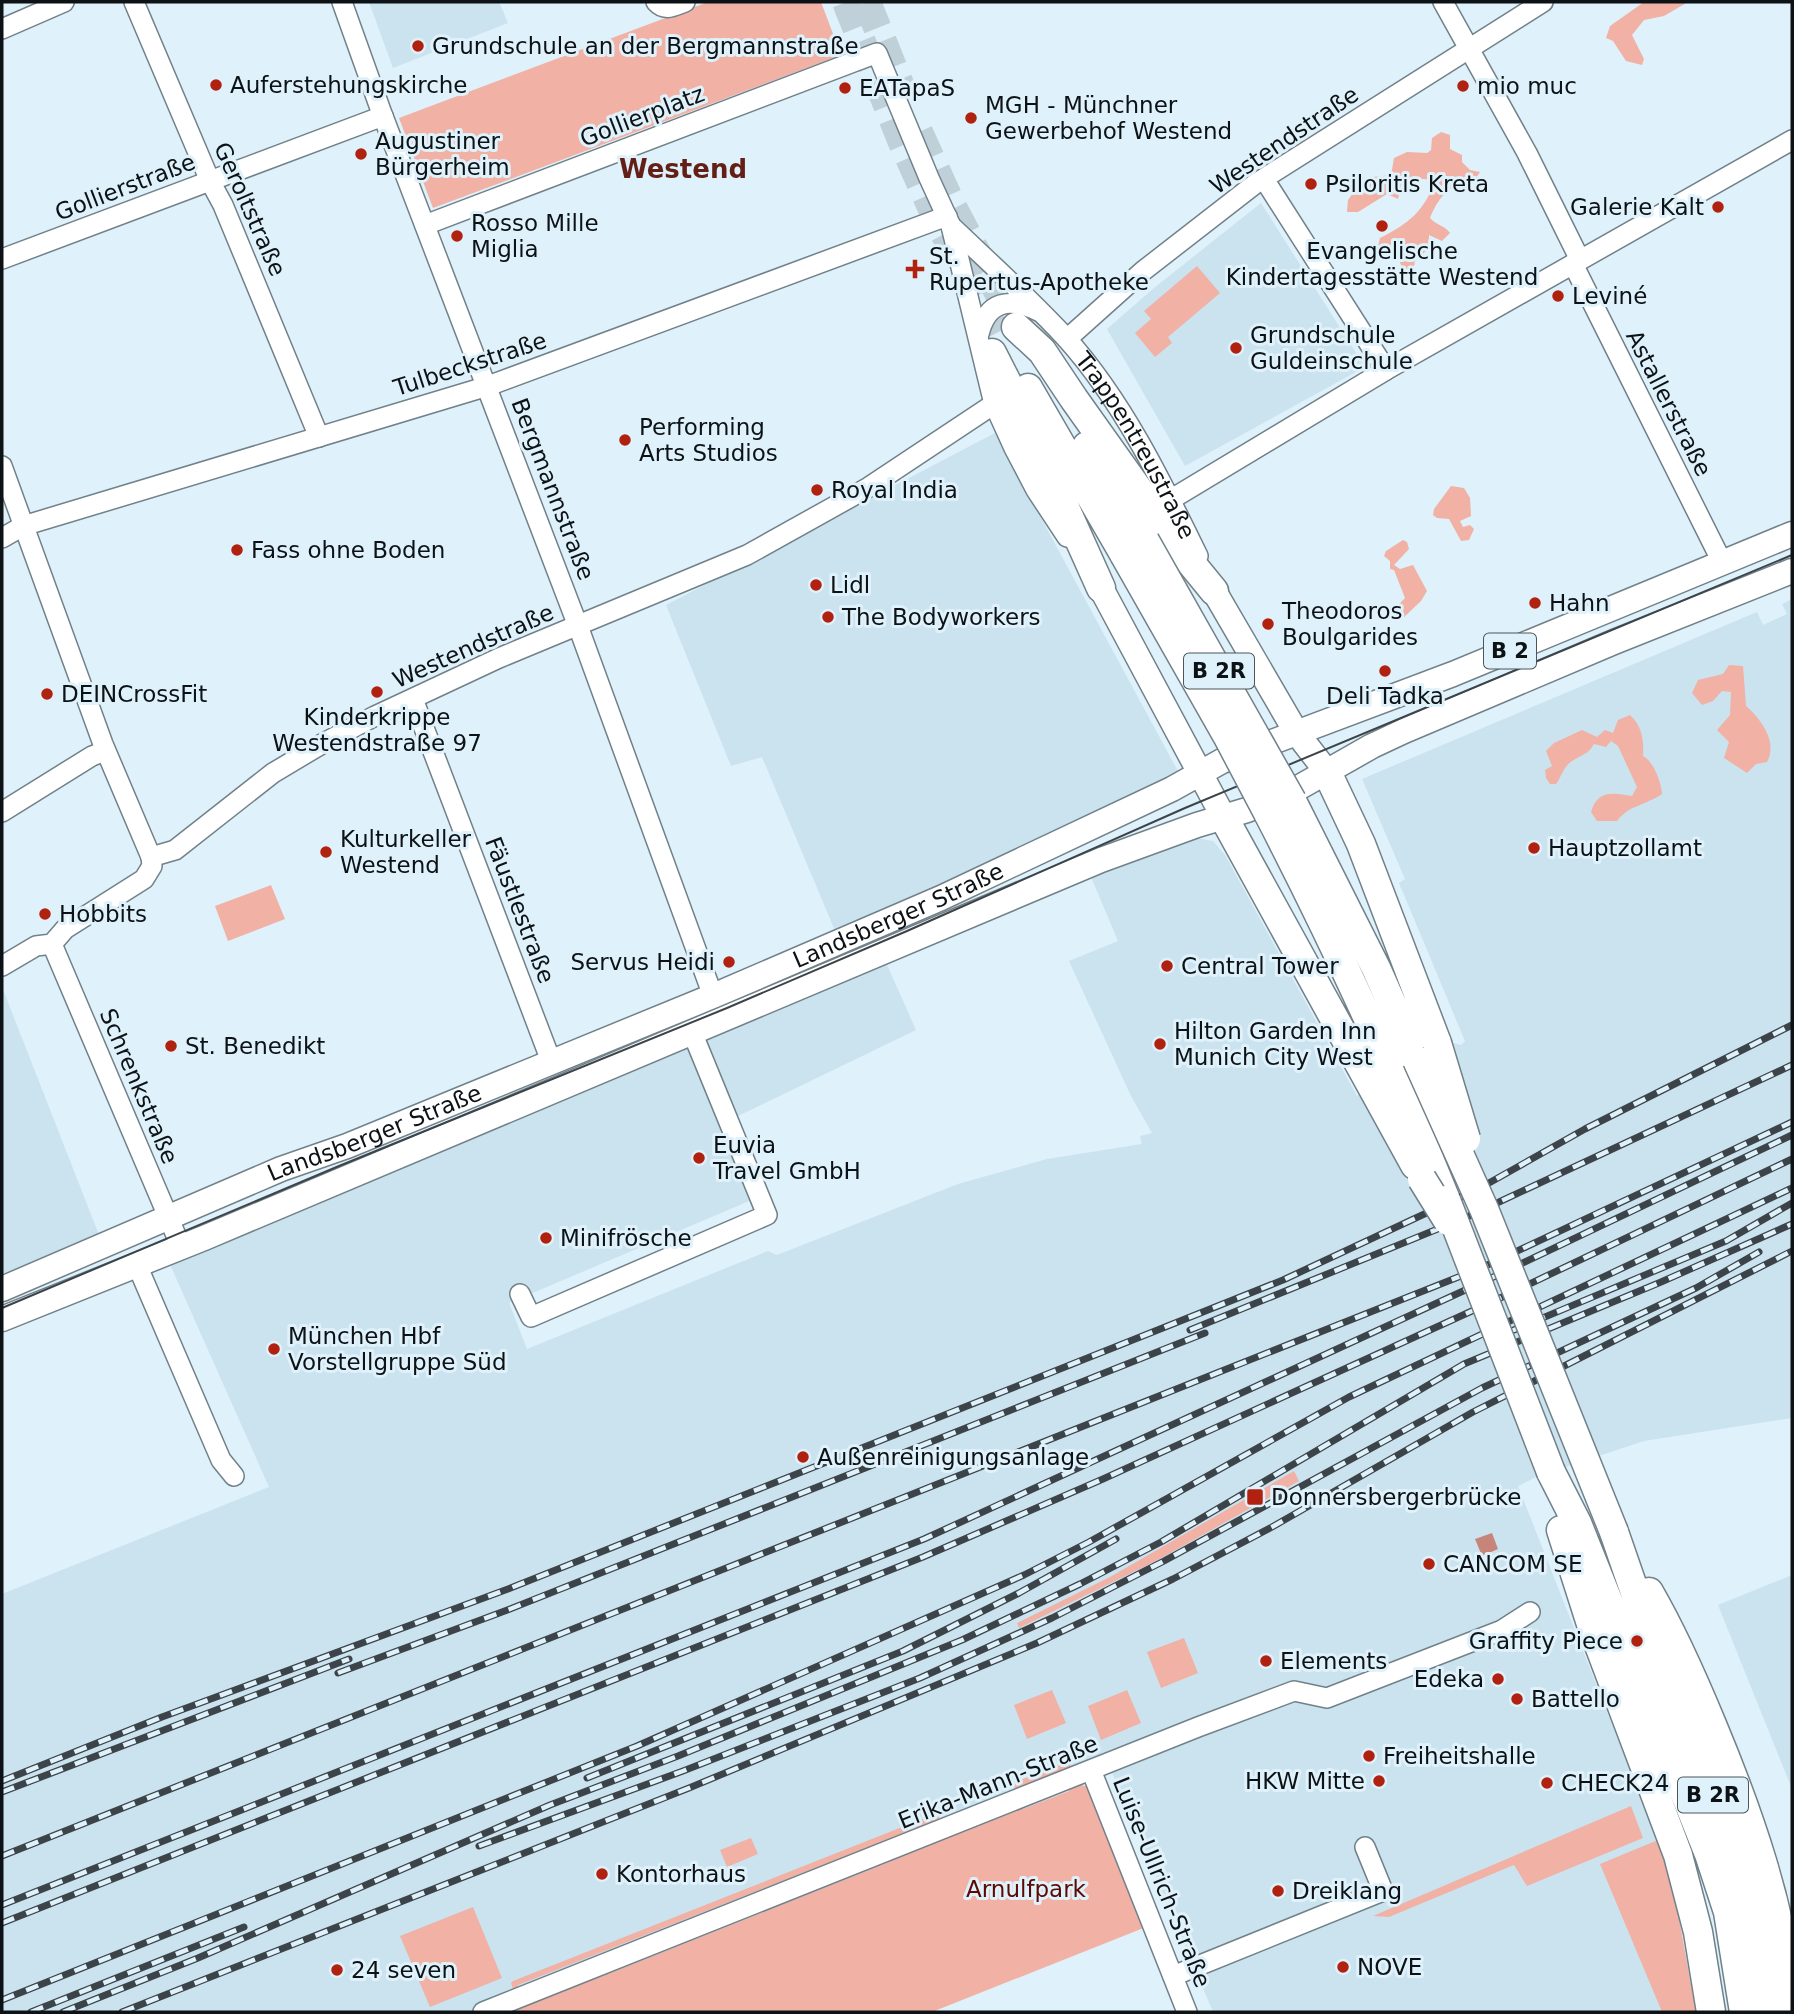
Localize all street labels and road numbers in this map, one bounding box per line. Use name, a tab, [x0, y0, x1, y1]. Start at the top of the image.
street label: Gollierplatz	[576, 80, 708, 152]
street label: Westendstraße	[1205, 81, 1363, 199]
street label: Geroltstraße	[209, 138, 291, 280]
street label: Gollierstraße	[51, 148, 199, 226]
street label: Astallerstraße	[1621, 326, 1717, 480]
street label: Tulbeckstraße	[389, 327, 550, 401]
street label: Trappentreustraße	[1070, 346, 1201, 543]
street label: Bergmannstraße	[506, 395, 600, 583]
street label: Westendstraße	[389, 599, 557, 693]
road number: B 2	[1484, 634, 1536, 668]
road number: B 2R	[1184, 654, 1254, 688]
street label: Fäustlestraße	[480, 833, 560, 987]
street label: Landsberger Straße	[789, 857, 1007, 973]
street label: Schrenkstraße	[95, 1005, 183, 1167]
street label: Landsberger Straße	[264, 1079, 485, 1186]
street label: Erika-Mann-Straße	[894, 1730, 1102, 1834]
street label: Luise-Ullrich-Straße	[1108, 1773, 1216, 1991]
road number: B 2R	[1678, 1778, 1748, 1812]

